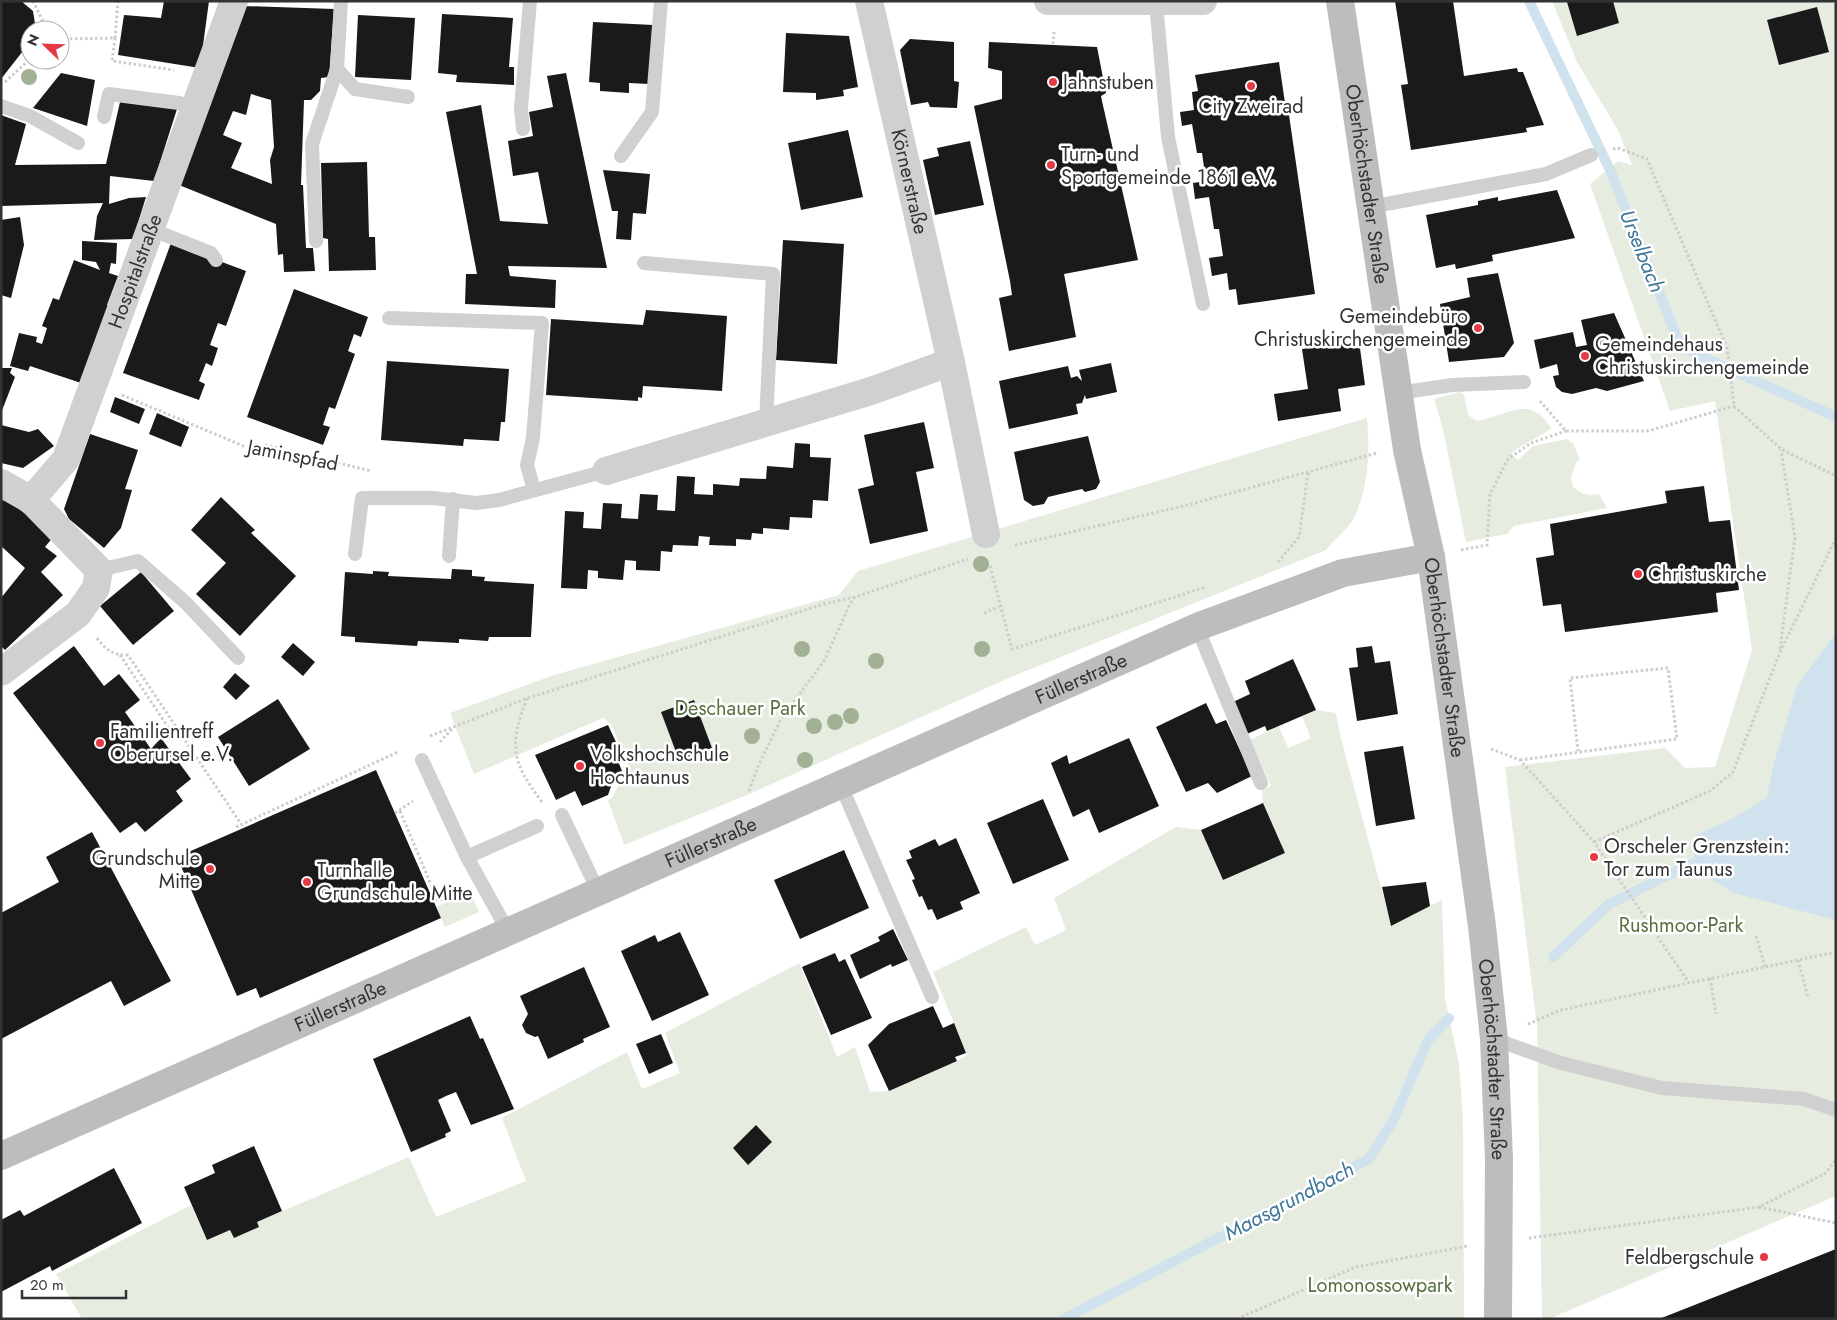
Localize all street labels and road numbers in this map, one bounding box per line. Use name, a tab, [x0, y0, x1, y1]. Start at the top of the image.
street label: Oberhöchstadter Straße	[1338, 82, 1396, 286]
street label: Körnerstraße	[883, 126, 936, 237]
street label: Hospitalstraße	[101, 210, 170, 333]
street label: Jaminspfad	[242, 432, 341, 478]
street label: Oberhöchstadter Straße	[1416, 556, 1473, 759]
street label: Füllerstraße	[1031, 646, 1132, 712]
street label: Füllerstraße	[660, 809, 762, 876]
street label: Oberhöchstadter Straße	[1471, 957, 1513, 1161]
street label: Füllerstraße	[290, 973, 391, 1039]

